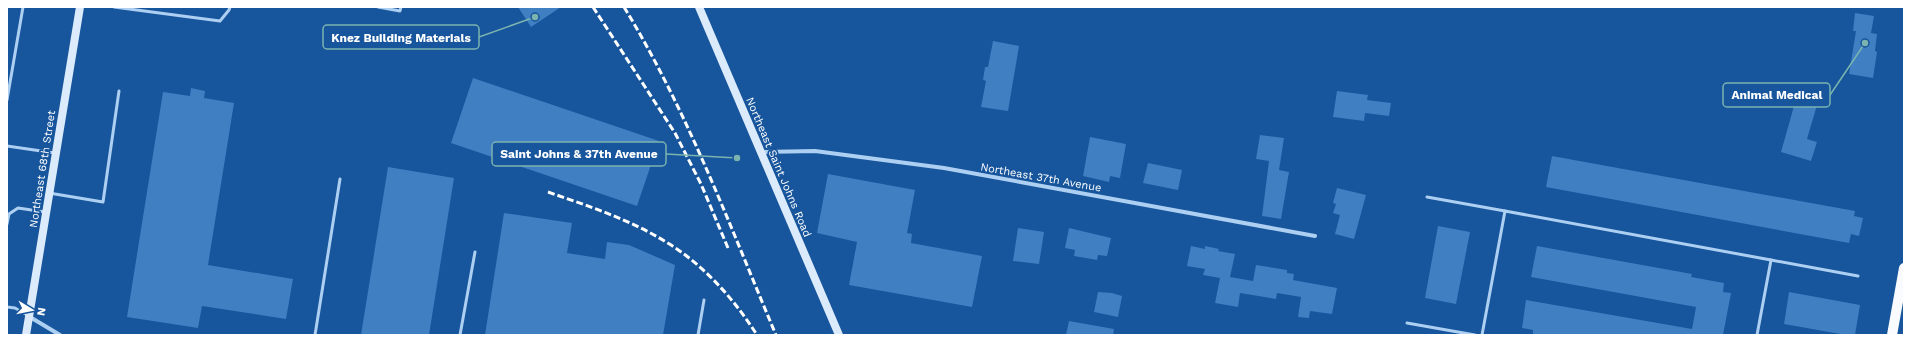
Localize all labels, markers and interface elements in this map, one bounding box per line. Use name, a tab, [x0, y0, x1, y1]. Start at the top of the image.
callout: Knez Building Materials	[323, 25, 479, 49]
text: Knez Building Materials	[331, 31, 471, 45]
callout: Animal Medical	[1723, 83, 1830, 107]
text: Animal Medical	[1731, 88, 1823, 102]
street label: Northeast Saint Johns Road	[743, 95, 814, 239]
street label: Northeast 68th Street	[27, 109, 58, 229]
callout: Saint Johns & 37th Avenue	[492, 142, 666, 166]
text: Saint Johns & 37th Avenue	[500, 147, 658, 161]
street label: Northeast 37th Avenue	[979, 160, 1102, 195]
north arrow	[12, 290, 52, 330]
text: N	[34, 307, 48, 317]

